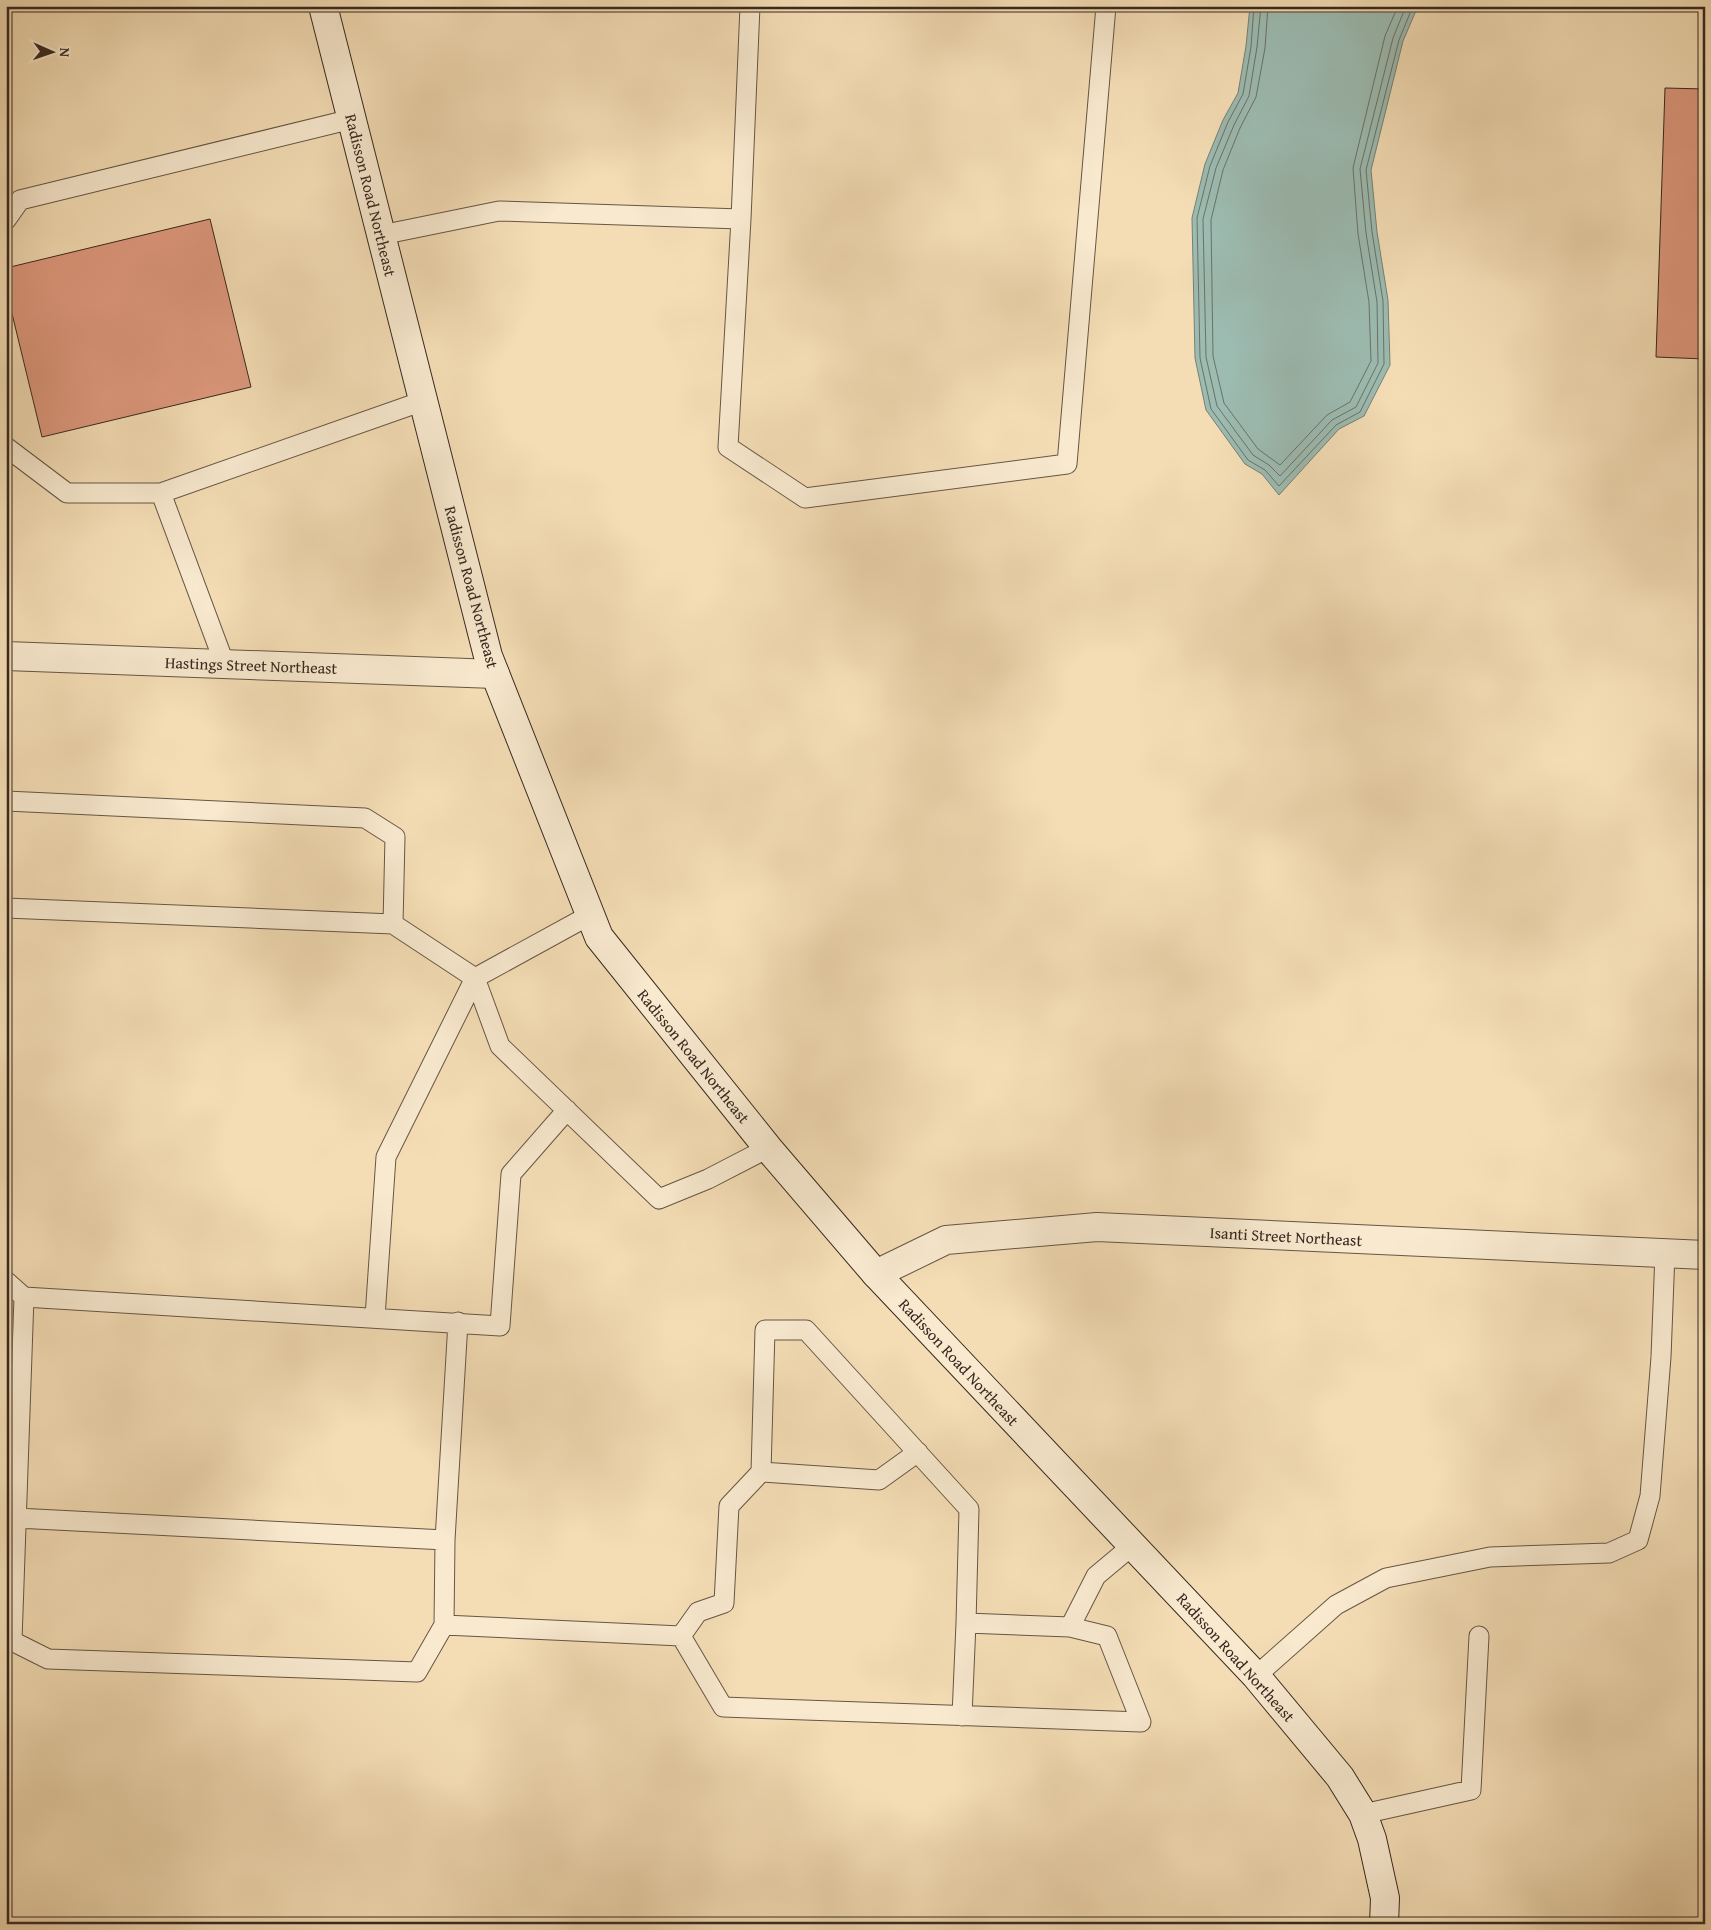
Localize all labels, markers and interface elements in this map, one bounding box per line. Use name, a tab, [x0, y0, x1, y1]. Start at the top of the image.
north arrow	[28, 28, 78, 78]
text: N	[55, 47, 75, 58]
street label: Radisson Road Northeast	[339, 111, 403, 279]
street label: Radisson Road Northeast	[439, 503, 505, 671]
street label: Hastings Street Northeast	[164, 650, 338, 680]
street label: Radisson Road Northeast	[632, 984, 756, 1129]
street label: Isanti Street Northeast	[1209, 1220, 1363, 1252]
street label: Radisson Road Northeast	[893, 1293, 1025, 1432]
street label: Radisson Road Northeast	[1171, 1587, 1301, 1727]

